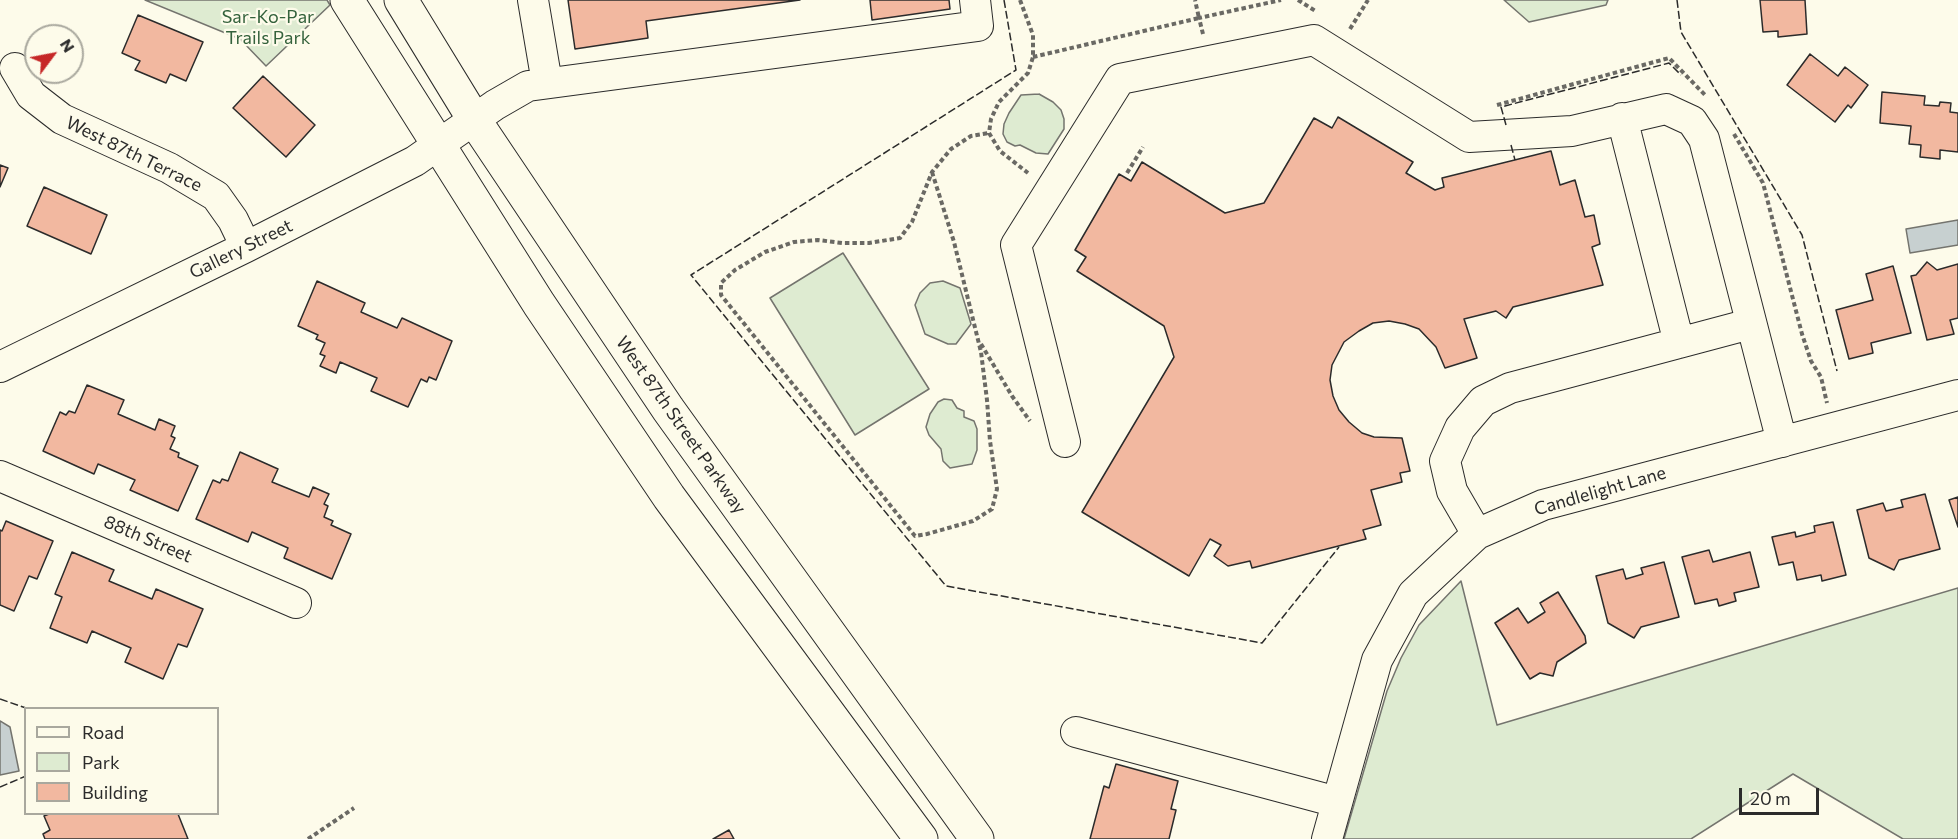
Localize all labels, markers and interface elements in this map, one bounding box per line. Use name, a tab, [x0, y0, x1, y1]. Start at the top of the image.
park label: Sar-Ko-Par Trails Park	[222, 6, 314, 48]
north arrow	[24, 24, 84, 84]
text: N	[57, 35, 79, 55]
street label: West 87th Terrace	[62, 112, 206, 196]
street label: Gallery Street	[186, 215, 296, 283]
street label: West 87th Street Parkway	[611, 332, 751, 518]
street label: Candlelight Lane	[1532, 462, 1668, 520]
street label: 88th Street	[101, 511, 195, 567]
legend	[24, 707, 219, 815]
text: Road	[82, 721, 124, 743]
text: Park	[82, 751, 120, 773]
scale bar	[1742, 776, 1822, 814]
text: Building	[82, 781, 148, 803]
text: 20 m	[1750, 787, 1791, 809]

